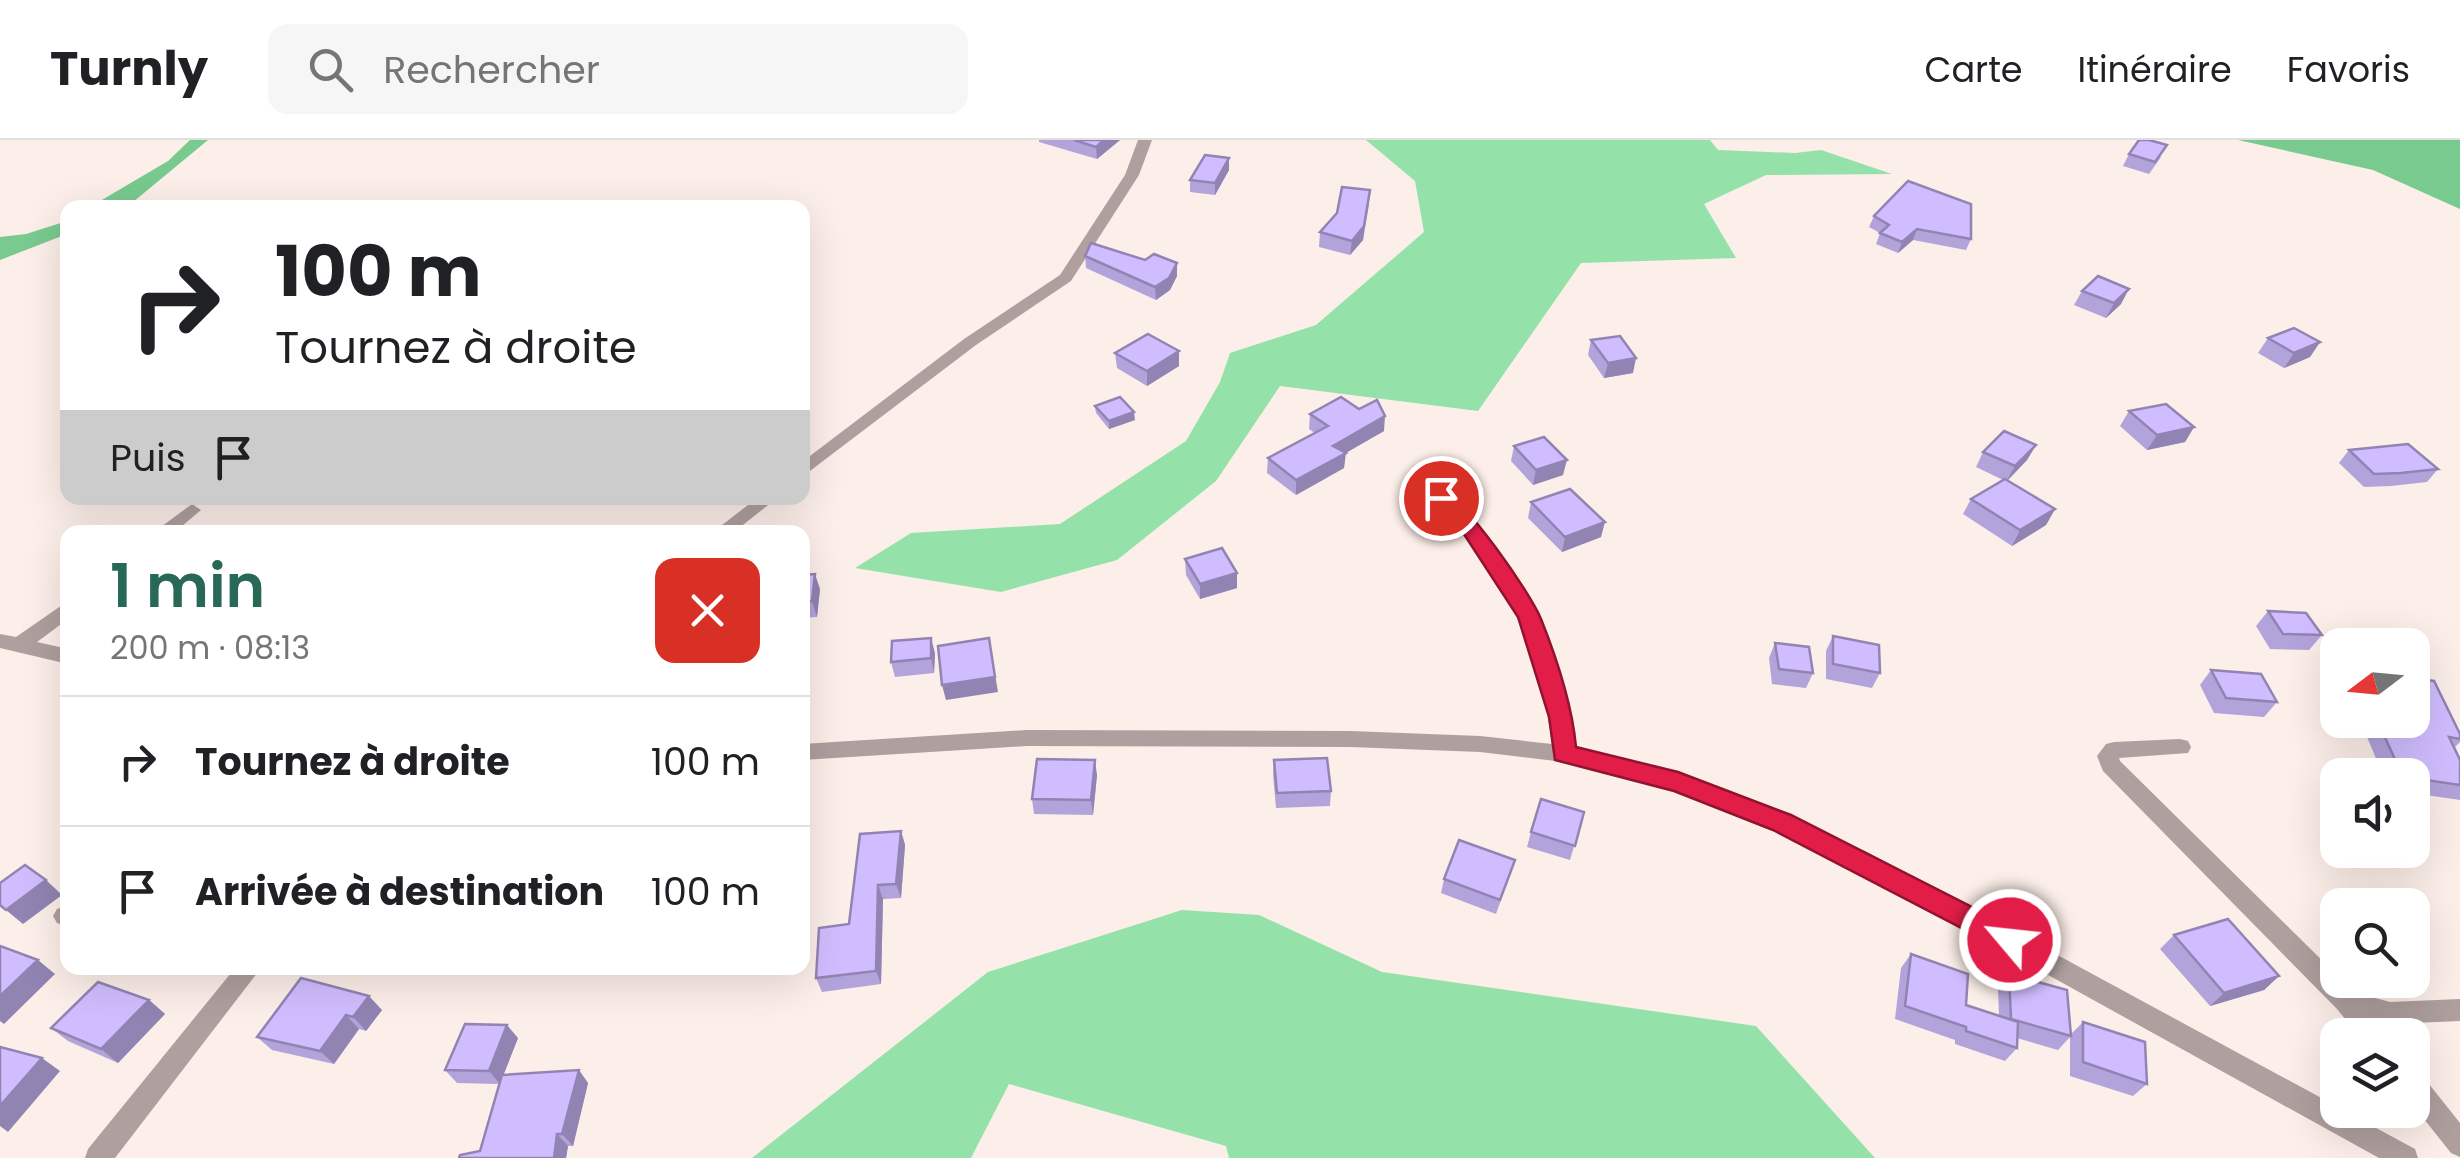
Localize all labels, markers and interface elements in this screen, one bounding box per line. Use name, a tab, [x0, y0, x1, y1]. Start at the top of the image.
search box	[268, 24, 968, 114]
text: Turnly	[50, 35, 208, 102]
icon: search	[303, 42, 358, 97]
text: Rechercher	[383, 43, 600, 96]
text: Carte	[1924, 45, 2023, 94]
text: Itinéraire	[2078, 45, 2232, 94]
text: Favoris	[2287, 45, 2410, 94]
text: 100 m	[275, 222, 482, 321]
icon: right	[110, 240, 240, 370]
text: Tournez à droite	[275, 316, 637, 379]
icon: arrive	[206, 430, 261, 485]
text: Puis	[110, 431, 186, 484]
pin	[1399, 456, 1484, 541]
icon: arrive	[1414, 471, 1469, 526]
text: 1 min	[110, 544, 265, 628]
button: close	[655, 558, 760, 663]
text: 200 m · 08:13	[110, 625, 310, 670]
north arrow	[2320, 628, 2430, 738]
map controls	[2320, 628, 2430, 1128]
icon: right	[110, 734, 165, 789]
text: Tournez à droite	[195, 735, 510, 788]
text: 100 m	[651, 735, 760, 788]
button: sound	[2320, 758, 2430, 868]
icon: arrive	[110, 864, 165, 919]
text: Arrivée à destination	[195, 865, 604, 918]
text: 100 m	[651, 865, 760, 918]
position arrow	[1958, 888, 2062, 992]
button: search	[2320, 888, 2430, 998]
button: layers	[2320, 1018, 2430, 1128]

